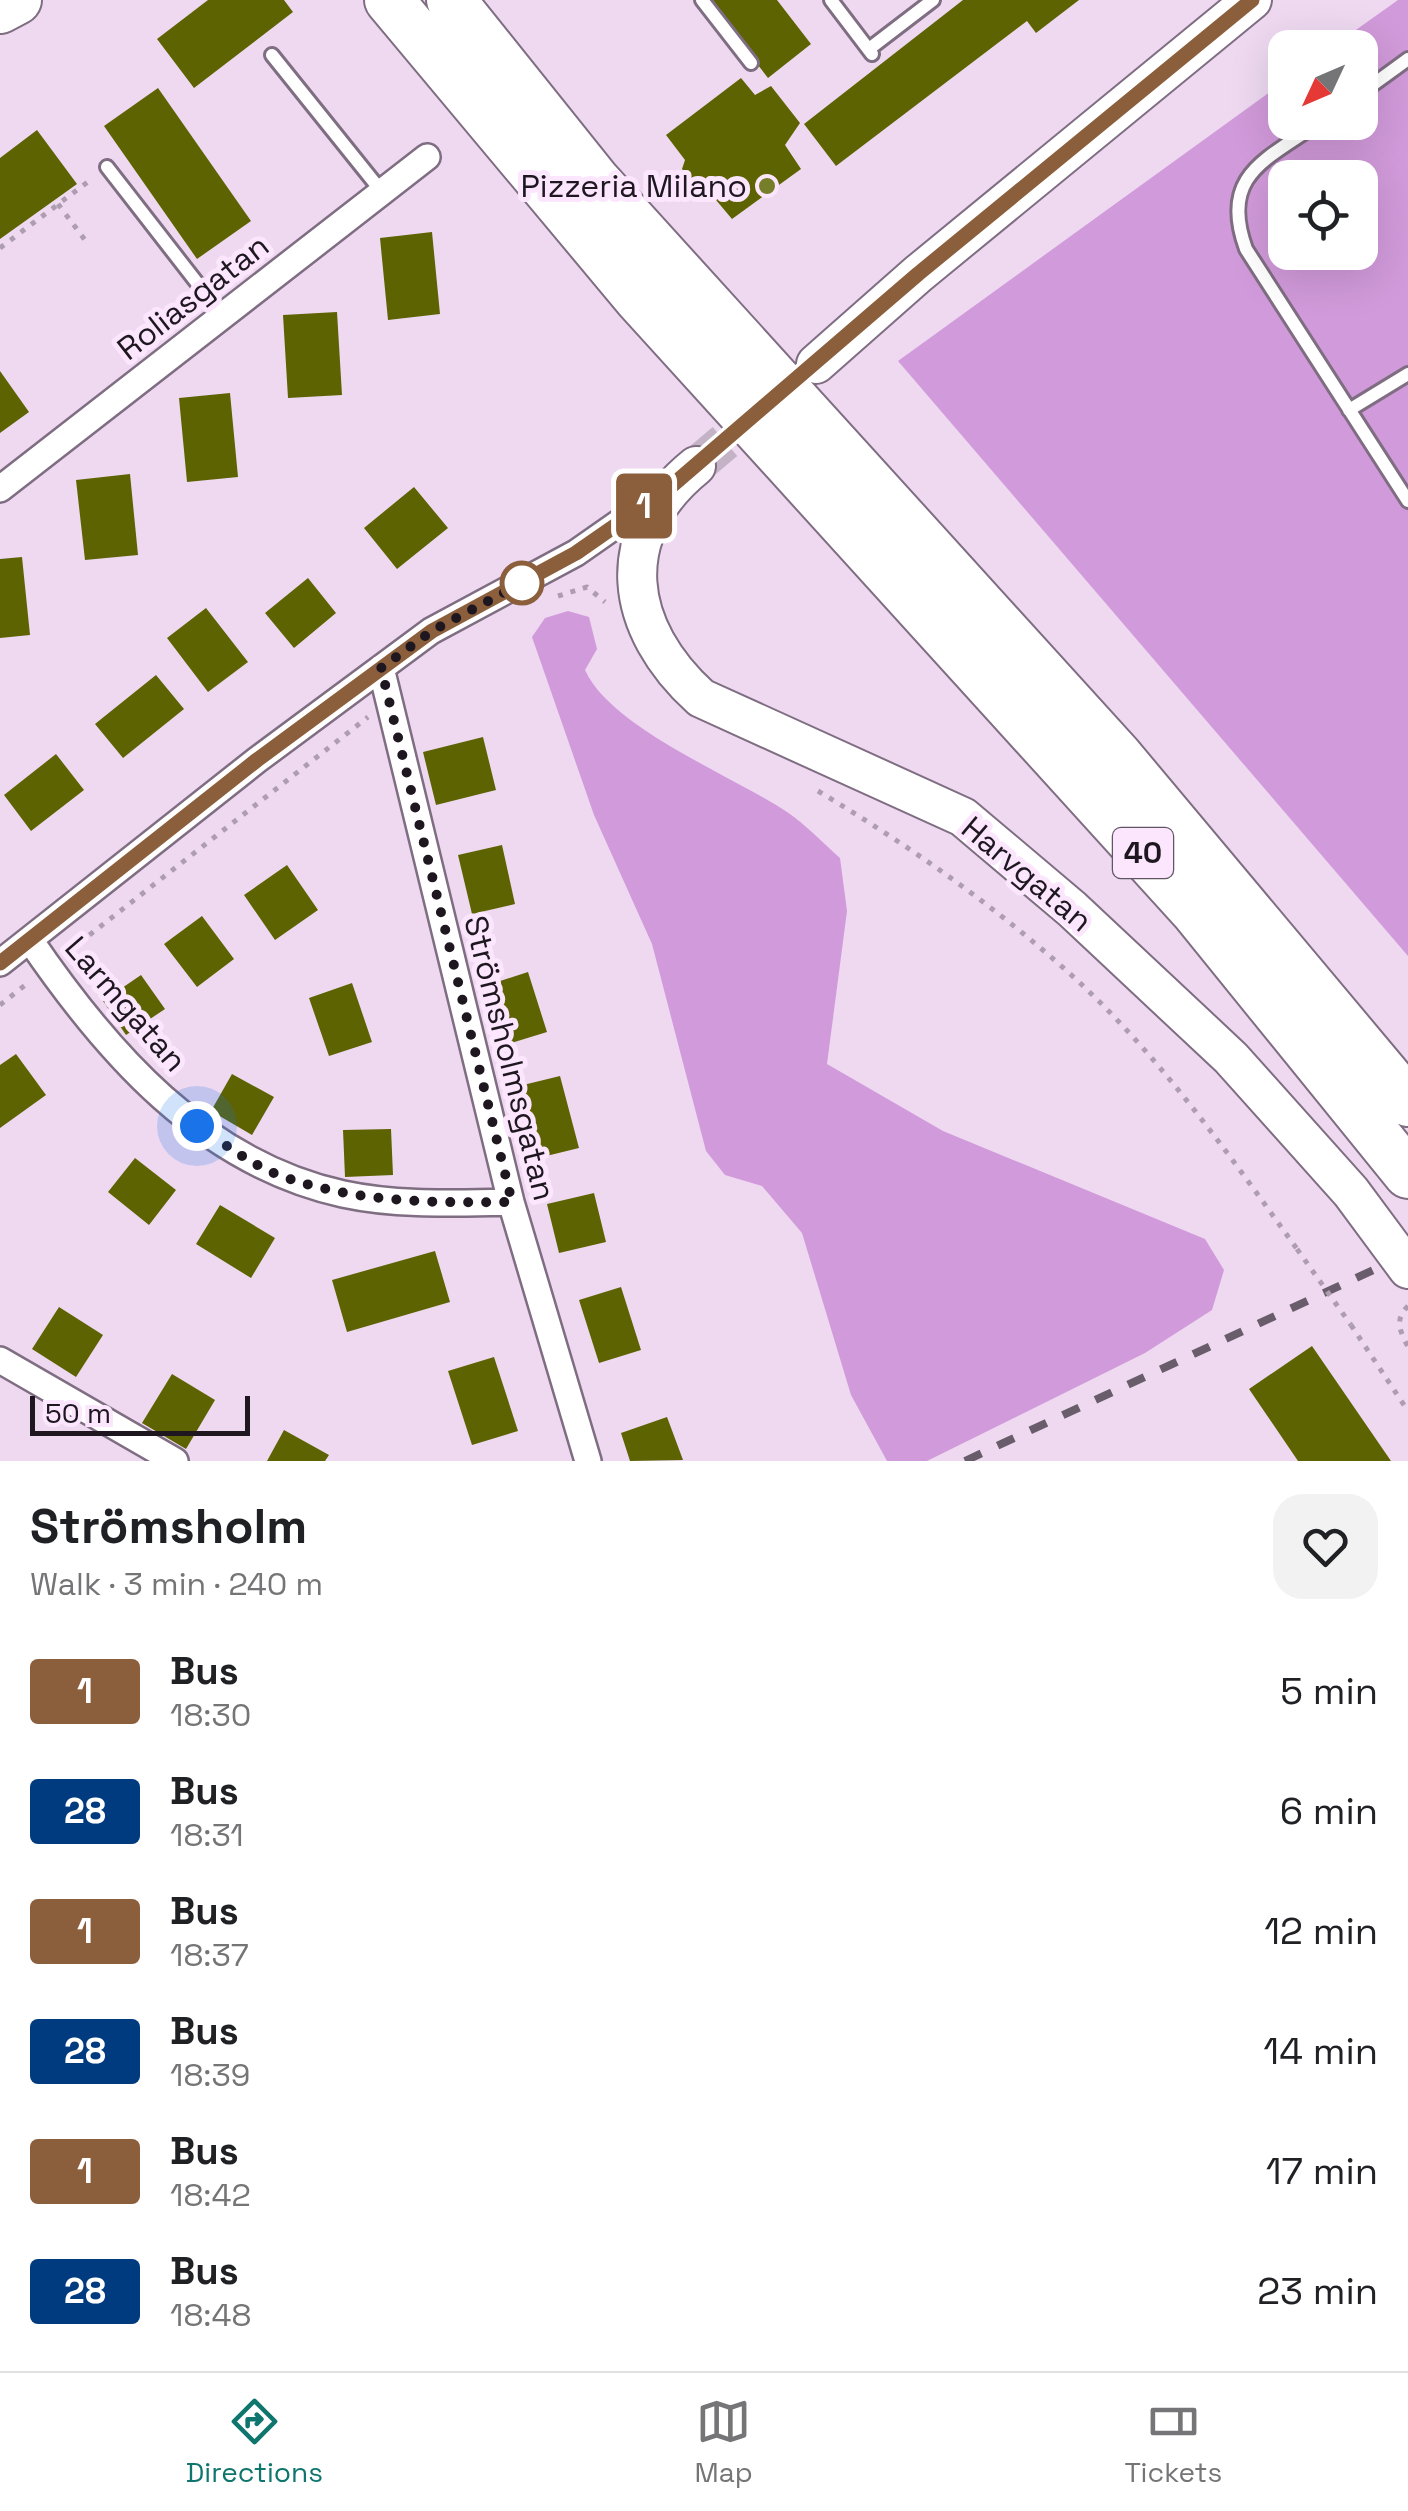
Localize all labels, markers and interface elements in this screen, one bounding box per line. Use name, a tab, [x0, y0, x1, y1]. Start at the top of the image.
north arrow	[1268, 30, 1378, 140]
map controls	[1268, 30, 1378, 270]
button: locate	[1268, 160, 1378, 270]
place label: Pizzeria Milano	[521, 166, 747, 206]
marker: Pizzeria Milano	[756, 175, 778, 197]
street label: Roliasgatan	[109, 225, 277, 369]
line badge: 1	[612, 474, 676, 538]
text: 1	[636, 484, 652, 528]
unlabelled marker	[501, 562, 543, 604]
street label: Harvgatan	[953, 808, 1101, 940]
road number: 40	[1113, 828, 1173, 878]
street label: Strömsholmsgatan	[455, 911, 565, 1205]
street label: Larmgatan	[56, 928, 196, 1080]
your location	[172, 1101, 222, 1151]
scale bar	[30, 1391, 250, 1436]
text: 50 m	[45, 1395, 111, 1431]
button: heart	[1273, 1494, 1378, 1599]
text: Strömsholm	[30, 1496, 307, 1557]
text: Walk · 3 min · 240 m	[30, 1564, 323, 1604]
text: Bus	[170, 1647, 239, 1695]
text: 5 min	[1280, 1667, 1378, 1715]
text: 1	[77, 1669, 93, 1713]
text: 18:30	[170, 1695, 251, 1735]
text: Bus	[170, 1767, 239, 1815]
text: 6 min	[1280, 1787, 1378, 1835]
text: 28	[64, 1789, 106, 1833]
text: 18:31	[170, 1815, 244, 1855]
text: Bus	[170, 1887, 239, 1935]
text: 12 min	[1264, 1907, 1378, 1955]
text: 1	[77, 1909, 93, 1953]
text: 18:37	[170, 1935, 249, 1975]
text: Bus	[170, 2007, 239, 2055]
text: 14 min	[1263, 2027, 1378, 2075]
text: 28	[64, 2029, 106, 2073]
text: 18:39	[170, 2055, 250, 2095]
text: Bus	[170, 2127, 239, 2175]
text: 17 min	[1266, 2147, 1378, 2195]
text: 1	[77, 2149, 93, 2193]
text: 18:42	[170, 2175, 251, 2215]
text: Bus	[170, 2247, 239, 2295]
text: 23 min	[1257, 2267, 1378, 2315]
text: 28	[64, 2269, 106, 2313]
text: 18:48	[170, 2295, 251, 2335]
tab: Directions	[186, 2394, 323, 2490]
tab: Map	[695, 2394, 753, 2490]
tab: Tickets	[1124, 2394, 1222, 2490]

